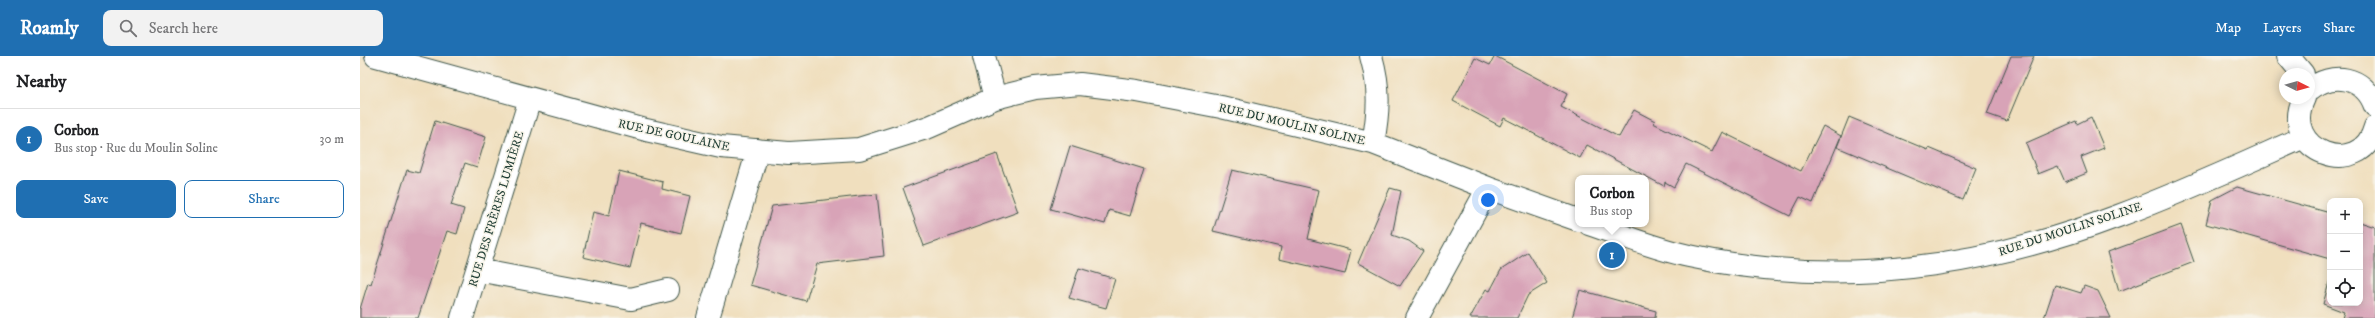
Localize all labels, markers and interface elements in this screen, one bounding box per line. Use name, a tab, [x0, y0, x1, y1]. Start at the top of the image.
search box	[103, 10, 383, 46]
text: Roamly	[20, 17, 79, 40]
icon: search	[117, 17, 139, 39]
text: Search here	[149, 19, 218, 38]
text: Map	[2215, 19, 2241, 37]
text: Layers	[2263, 19, 2301, 37]
text: Share	[2323, 19, 2355, 37]
north arrow	[2279, 68, 2315, 104]
text: Nearby	[16, 71, 66, 93]
street label: RUE DU MOULIN SOLINE	[1217, 100, 1367, 149]
street label: RUE DE GOULAINE	[617, 116, 732, 155]
text: Corbon	[54, 121, 99, 140]
street label: RUE DES FRÈRES LUMIÈRE	[466, 129, 528, 289]
text: 1	[27, 131, 31, 147]
text: 30 m	[320, 131, 344, 147]
text: Bus stop · Rue du Moulin Soline	[54, 140, 218, 156]
popup	[1575, 175, 1649, 227]
button: Save	[16, 180, 176, 218]
button: Share	[184, 180, 344, 218]
text: Corbon	[1590, 184, 1634, 203]
your location	[1478, 190, 1498, 210]
map controls	[2327, 198, 2363, 306]
button: +	[2327, 198, 2363, 234]
street label: RUE DU MOULIN SOLINE	[1996, 199, 2144, 260]
text: Bus stop	[1590, 203, 1633, 219]
button: −	[2327, 234, 2363, 270]
pin: 1	[1599, 240, 1625, 270]
button: locate	[2327, 270, 2363, 306]

